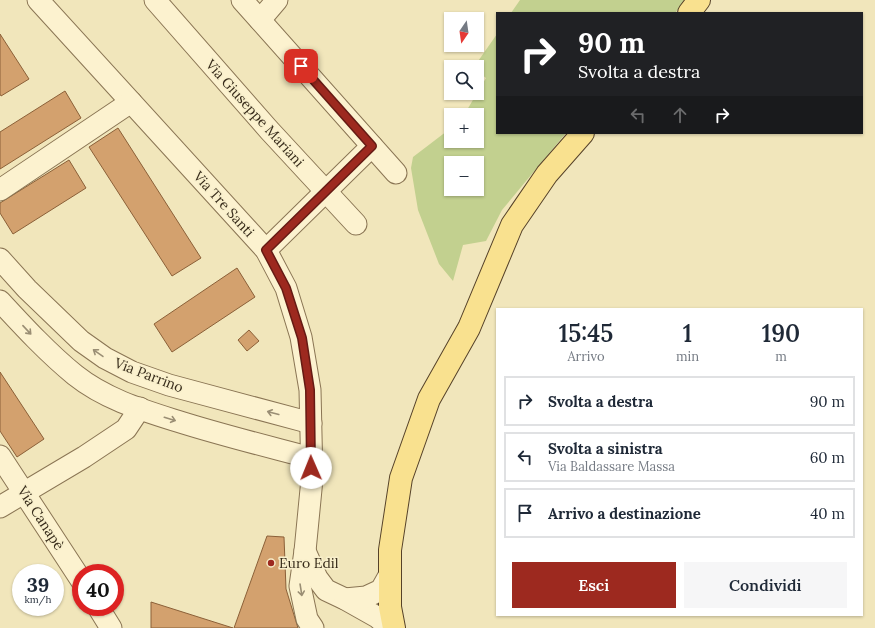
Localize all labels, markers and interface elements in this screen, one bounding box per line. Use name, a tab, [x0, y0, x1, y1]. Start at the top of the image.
north arrow	[444, 12, 484, 52]
map controls	[444, 12, 484, 196]
text: 90 m	[578, 25, 645, 61]
icon: right	[512, 28, 564, 80]
pin	[284, 49, 318, 83]
street label: Via Giuseppe Mariani	[201, 55, 308, 171]
icon: arrive	[290, 55, 312, 77]
button: search	[444, 60, 484, 100]
text: Svolta a destra	[578, 60, 700, 83]
icon: left	[627, 104, 649, 126]
icon: ahead	[669, 104, 691, 126]
icon: right	[711, 104, 733, 126]
button: +	[444, 108, 484, 148]
button: −	[444, 156, 484, 196]
street label: Via Tre Santi	[189, 167, 258, 241]
text: 15:45	[559, 318, 613, 349]
text: 1	[683, 318, 692, 349]
text: 190	[762, 318, 800, 349]
one-way arrow	[22, 324, 31, 335]
text: Arrivo	[567, 348, 605, 365]
text: min	[676, 348, 699, 365]
text: m	[775, 348, 787, 365]
one-way arrow	[93, 349, 104, 357]
street label: Via Parrino	[111, 353, 186, 396]
icon: right	[514, 390, 536, 412]
text: Svolta a destra	[548, 392, 653, 411]
text: 90 m	[810, 392, 845, 411]
one-way arrow	[267, 409, 280, 416]
one-way arrow	[164, 416, 177, 423]
text: Svolta a sinistra	[548, 439, 663, 458]
icon: left	[514, 446, 536, 468]
position arrow	[290, 447, 332, 489]
text: 60 m	[810, 448, 845, 467]
text: Via Baldassare Massa	[548, 458, 675, 475]
street label: Via Canapè	[13, 482, 69, 554]
icon: arrive	[514, 502, 536, 524]
text: Arrivo a destinazione	[548, 504, 701, 523]
text: 40 m	[810, 504, 845, 523]
place label: Euro Edil	[279, 554, 339, 572]
marker: Euro Edil	[266, 558, 276, 568]
button: Esci	[512, 562, 676, 608]
button: Condividi	[684, 562, 847, 608]
speed limit sign: 40	[72, 564, 124, 616]
text: 39	[27, 572, 49, 597]
one-way arrow	[297, 583, 305, 596]
text: km/h	[24, 593, 52, 606]

